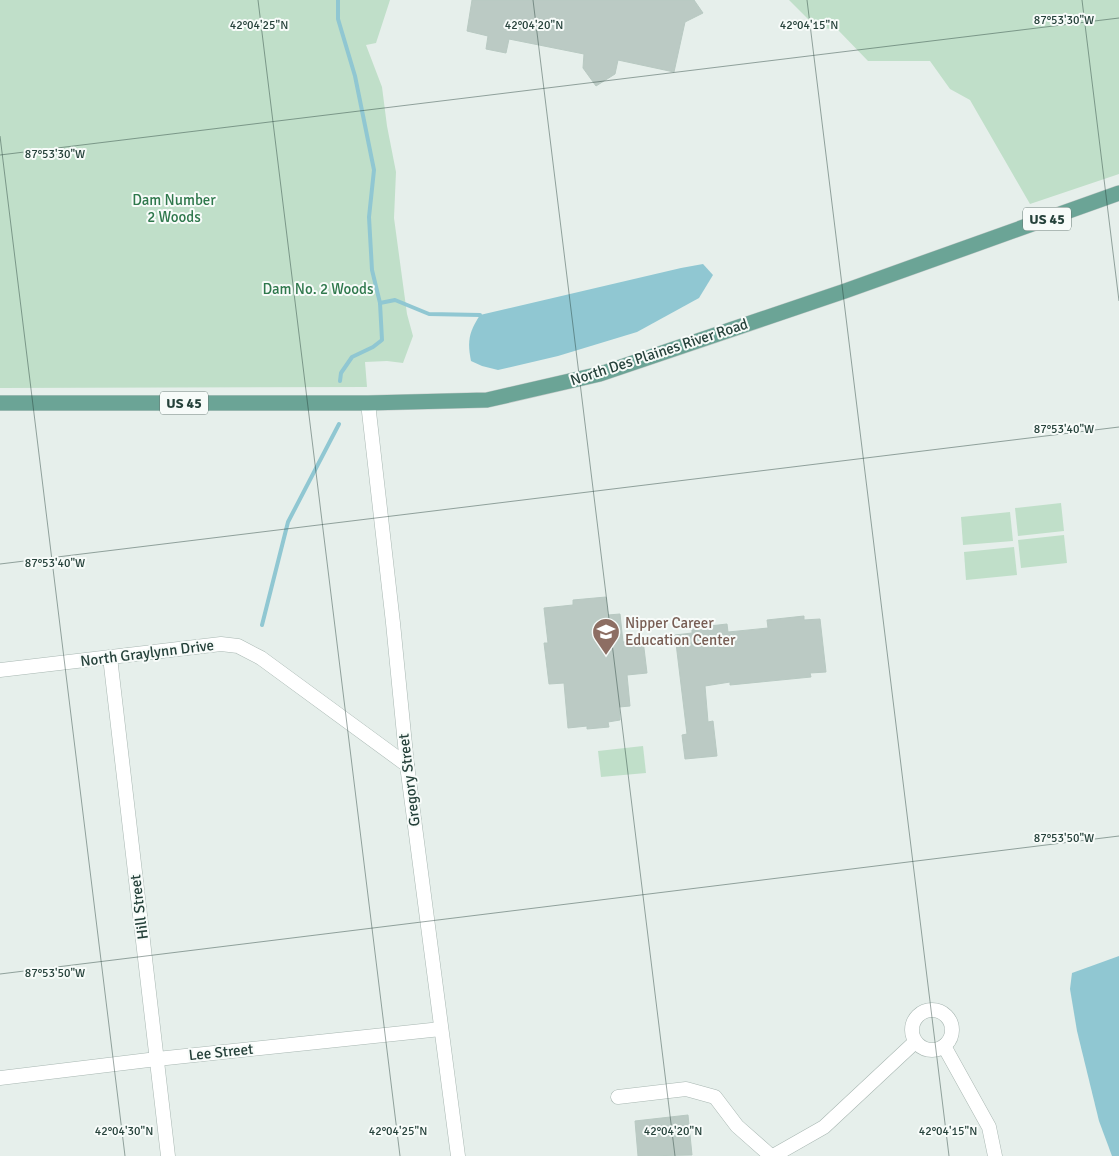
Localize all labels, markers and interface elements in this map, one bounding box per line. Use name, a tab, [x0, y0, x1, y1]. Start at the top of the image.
text: 87°53'30"W	[1034, 13, 1094, 28]
text: 42°04'25"N	[230, 18, 288, 33]
text: 42°04'20"N	[505, 18, 563, 33]
text: 42°04'15"N	[780, 18, 838, 33]
text: 87°53'30"W	[25, 147, 85, 162]
park label: Dam Number 2 Woods	[132, 191, 216, 226]
road number: US 45	[1023, 208, 1071, 230]
park label: Dam No. 2 Woods	[262, 280, 374, 298]
street label: North Des Plaines River Road	[568, 315, 750, 389]
road number: US 45	[160, 392, 208, 414]
text: 87°53'40"W	[1034, 422, 1094, 437]
text: 87°53'40"W	[25, 556, 85, 571]
place label: Nipper Career Education Center	[625, 614, 736, 649]
school or university icon: Nipper Career Education Center	[591, 617, 621, 656]
street label: North Graylynn Drive	[79, 636, 215, 670]
street label: Gregory Street	[394, 733, 424, 827]
text: 87°53'50"W	[1034, 831, 1094, 846]
street label: Hill Street	[126, 874, 152, 940]
text: 87°53'50"W	[25, 966, 85, 981]
street label: Lee Street	[188, 1040, 254, 1064]
text: 42°04'30"N	[95, 1124, 153, 1139]
text: 42°04'25"N	[369, 1124, 427, 1139]
text: 42°04'20"N	[644, 1124, 702, 1139]
text: 42°04'15"N	[919, 1124, 977, 1139]

